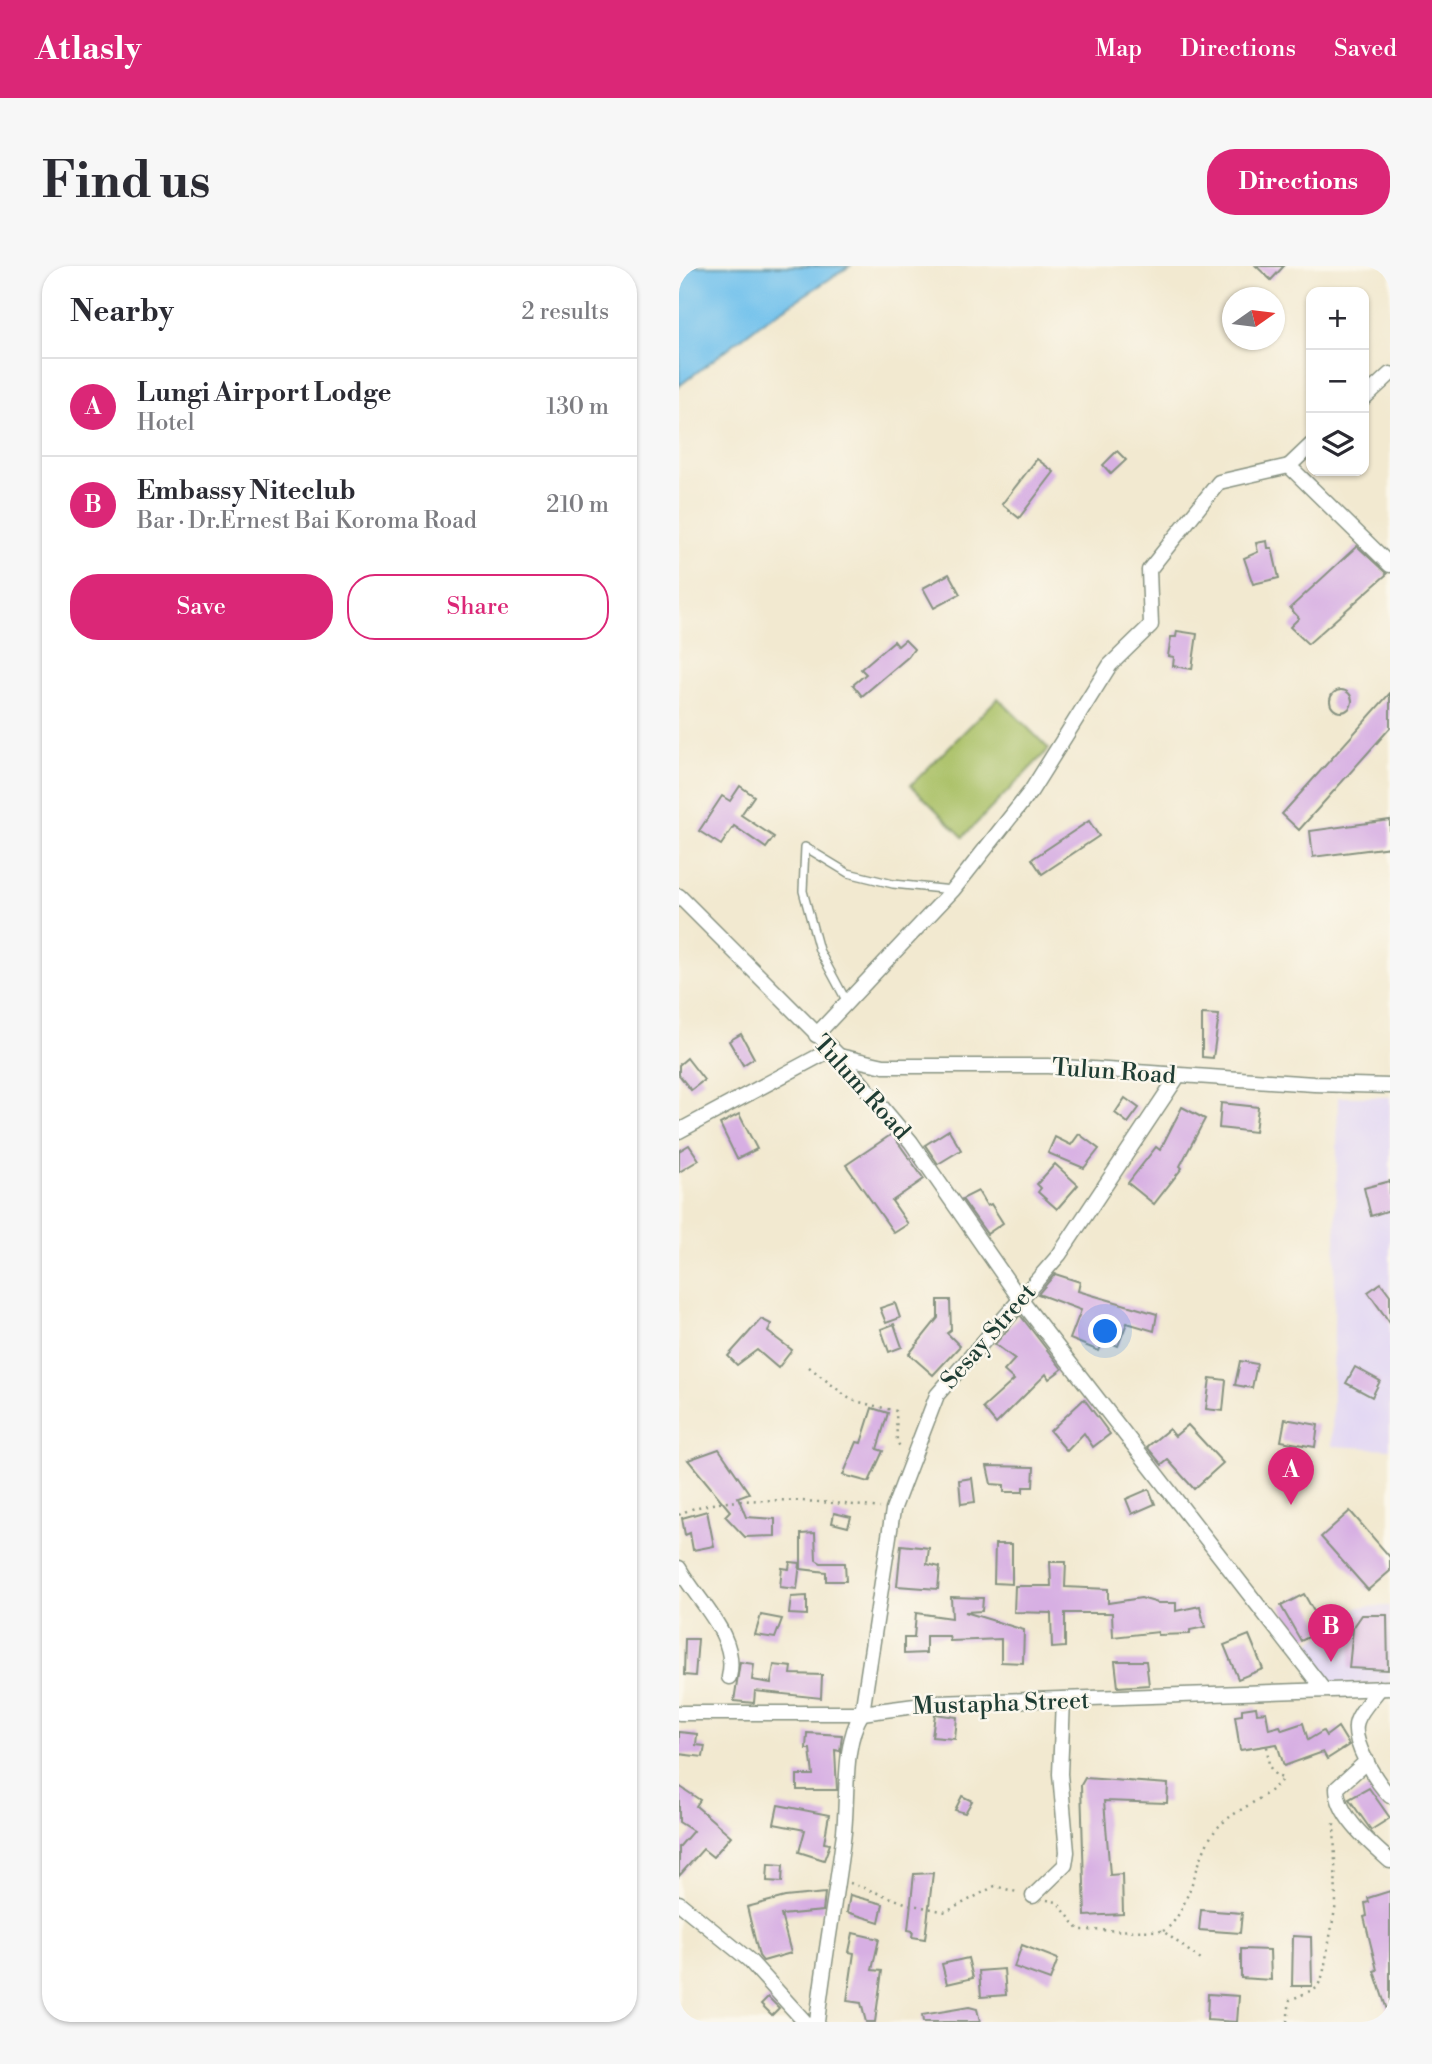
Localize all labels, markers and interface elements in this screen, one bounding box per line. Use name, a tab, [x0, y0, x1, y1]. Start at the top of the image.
text: Atlasly	[35, 29, 141, 70]
text: Map	[1095, 34, 1142, 64]
text: Directions	[1180, 34, 1296, 64]
text: Saved	[1334, 34, 1397, 64]
button: Directions	[1207, 149, 1390, 215]
text: Find us	[42, 152, 211, 213]
north arrow	[1222, 287, 1285, 350]
map controls	[1306, 287, 1369, 476]
button: +	[1306, 287, 1369, 350]
text: Nearby	[70, 293, 174, 331]
text: 2 results	[522, 298, 609, 326]
button: −	[1306, 350, 1369, 413]
text: Lungi Airport Lodge	[137, 377, 392, 409]
text: A	[85, 393, 101, 421]
text: 130 m	[546, 393, 609, 421]
text: Hotel	[137, 409, 195, 437]
button: layers	[1306, 413, 1369, 476]
text: Embassy Niteclub	[137, 475, 356, 507]
text: B	[84, 491, 102, 519]
text: 210 m	[546, 491, 609, 519]
text: Bar · Dr.Ernest Bai Koroma Road	[137, 507, 477, 535]
button: Save	[70, 574, 333, 640]
button: Share	[347, 574, 609, 640]
street label: Tulum Road	[806, 1029, 916, 1147]
street label: Tulun Road	[1051, 1053, 1177, 1091]
street label: Sesay Street	[935, 1277, 1043, 1396]
your location	[1088, 1314, 1122, 1348]
pin: A	[1268, 1447, 1314, 1505]
pin: B	[1308, 1604, 1354, 1662]
street label: Mustapha Street	[912, 1686, 1091, 1722]

